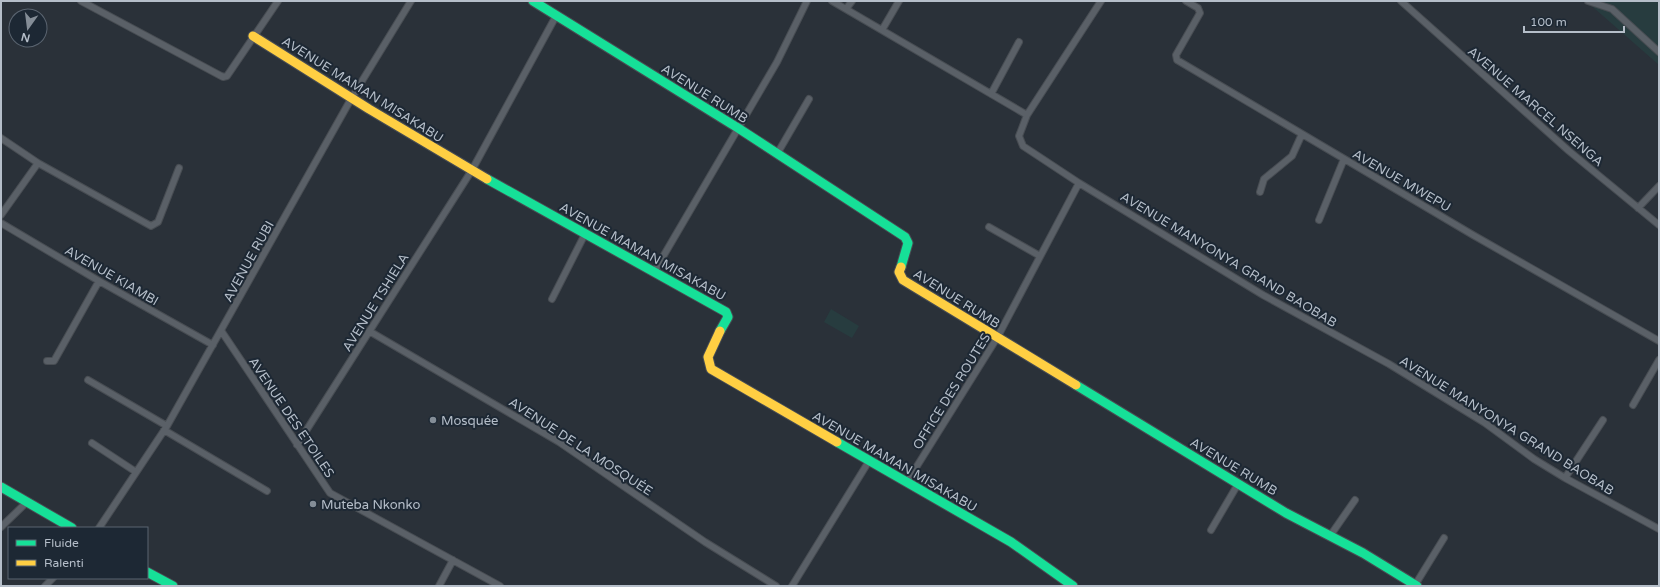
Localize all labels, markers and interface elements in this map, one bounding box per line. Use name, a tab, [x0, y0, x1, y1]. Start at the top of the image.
north arrow	[8, 8, 48, 48]
scale bar	[1524, 8, 1624, 34]
text: 100 m	[1530, 15, 1567, 29]
text: N	[20, 30, 32, 45]
street label: AVENUE MAMAN MISAKABU	[279, 33, 446, 146]
street label: AVENUE MARCEL NSENGA	[1464, 43, 1607, 170]
street label: AVENUE RUMB	[658, 61, 751, 127]
street label: AVENUE MWEPU	[1349, 146, 1454, 216]
street label: AVENUE MANYONYA GRAND BAOBAB	[1117, 189, 1340, 331]
street label: AVENUE MAMAN MISAKABU	[557, 199, 728, 304]
street label: AVENUE RUBI	[220, 218, 278, 305]
street label: AVENUE KIAMBI	[62, 242, 161, 309]
street label: AVENUE TSHIELA	[339, 250, 413, 355]
street label: AVENUE RUMB	[910, 266, 1003, 332]
street label: OFFICE DES ROUTES	[910, 330, 994, 453]
street label: AVENUE MANYONYA GRAND BAOBAB	[1396, 353, 1617, 499]
street label: AVENUE DES ETOILES	[245, 354, 337, 481]
street label: AVENUE DE LA MOSQUÉE	[506, 394, 655, 499]
street label: AVENUE MAMAN MISAKABU	[809, 408, 980, 516]
place label: Mosquée	[441, 413, 498, 429]
marker: Mosquée	[428, 415, 438, 425]
street label: AVENUE RUMB	[1187, 434, 1280, 499]
place label: Muteba Nkonko	[321, 497, 420, 513]
marker: Muteba Nkonko	[308, 499, 318, 509]
legend	[8, 527, 148, 579]
text: Fluide	[44, 536, 79, 550]
text: Ralenti	[44, 556, 84, 570]

